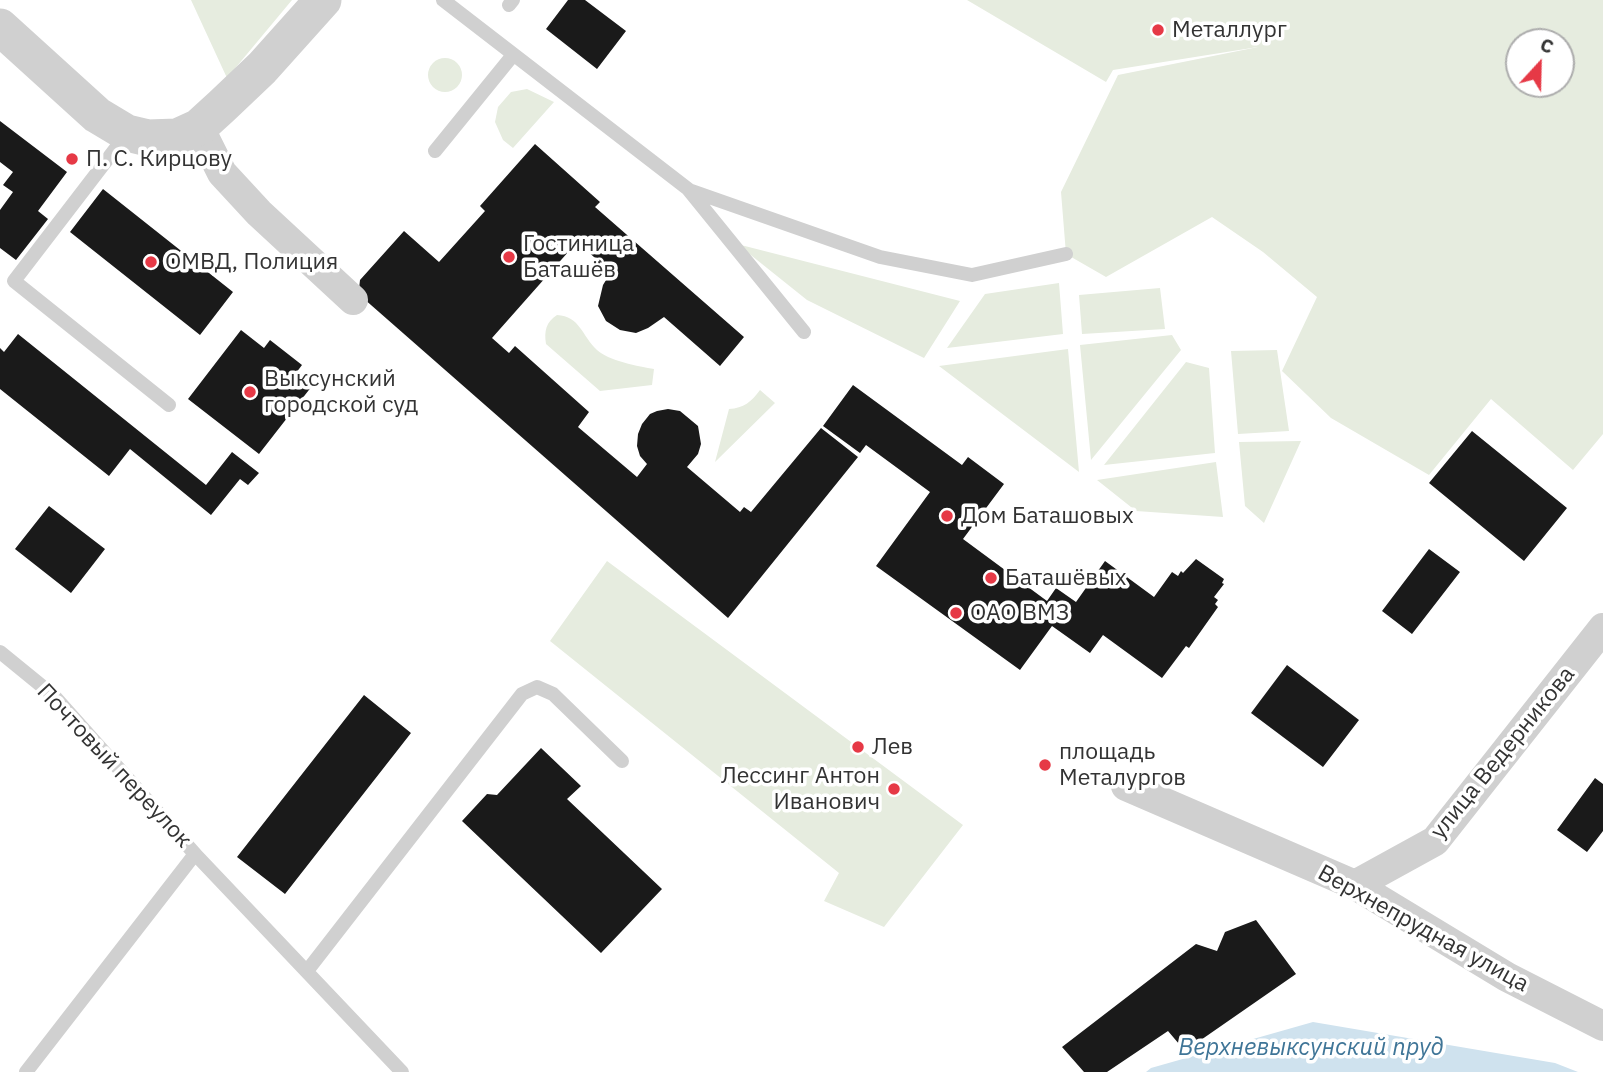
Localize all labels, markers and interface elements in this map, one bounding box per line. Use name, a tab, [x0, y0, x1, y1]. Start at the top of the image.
place label: Металлург	[1172, 16, 1287, 44]
marker: Металлург	[1150, 22, 1166, 38]
north arrow	[1505, 28, 1575, 98]
text: С	[1537, 32, 1557, 59]
place label: П. С. Кирцову	[86, 145, 232, 173]
marker: П. С. Кирцову	[64, 151, 80, 167]
place label: Гостиница Баташёв	[523, 230, 634, 284]
place label: ОМВД, Полиция	[165, 248, 338, 276]
marker: Гостиница Баташёв	[501, 249, 517, 265]
marker: ОМВД, Полиция	[143, 254, 159, 270]
place label: Выксунский городской суд	[264, 365, 418, 419]
marker: Выксунский городской суд	[242, 384, 258, 400]
place label: Дом Баташовых	[961, 502, 1134, 530]
marker: Дом Баташовых	[939, 508, 955, 524]
place label: Баташёвых	[1005, 564, 1126, 592]
marker: Баташёвых	[983, 570, 999, 586]
place label: ОАО ВМЗ	[970, 599, 1069, 627]
marker: ОАО ВМЗ	[948, 605, 964, 621]
street label: улица Ведерникова	[1425, 661, 1581, 845]
street label: Почтовый переулок	[31, 678, 197, 854]
place label: Лев	[872, 733, 913, 761]
place label: площадь Металургов	[1059, 738, 1186, 792]
marker: Лев	[850, 739, 866, 755]
marker: площадь Металургов	[1037, 757, 1053, 773]
place label: Лессинг Антон Иванович	[721, 762, 880, 816]
marker: Лессинг Антон Иванович	[886, 781, 902, 797]
street label: Верхнепрудная улица	[1313, 859, 1533, 999]
water label: Верхневыксунский пруд	[1178, 1034, 1444, 1062]

